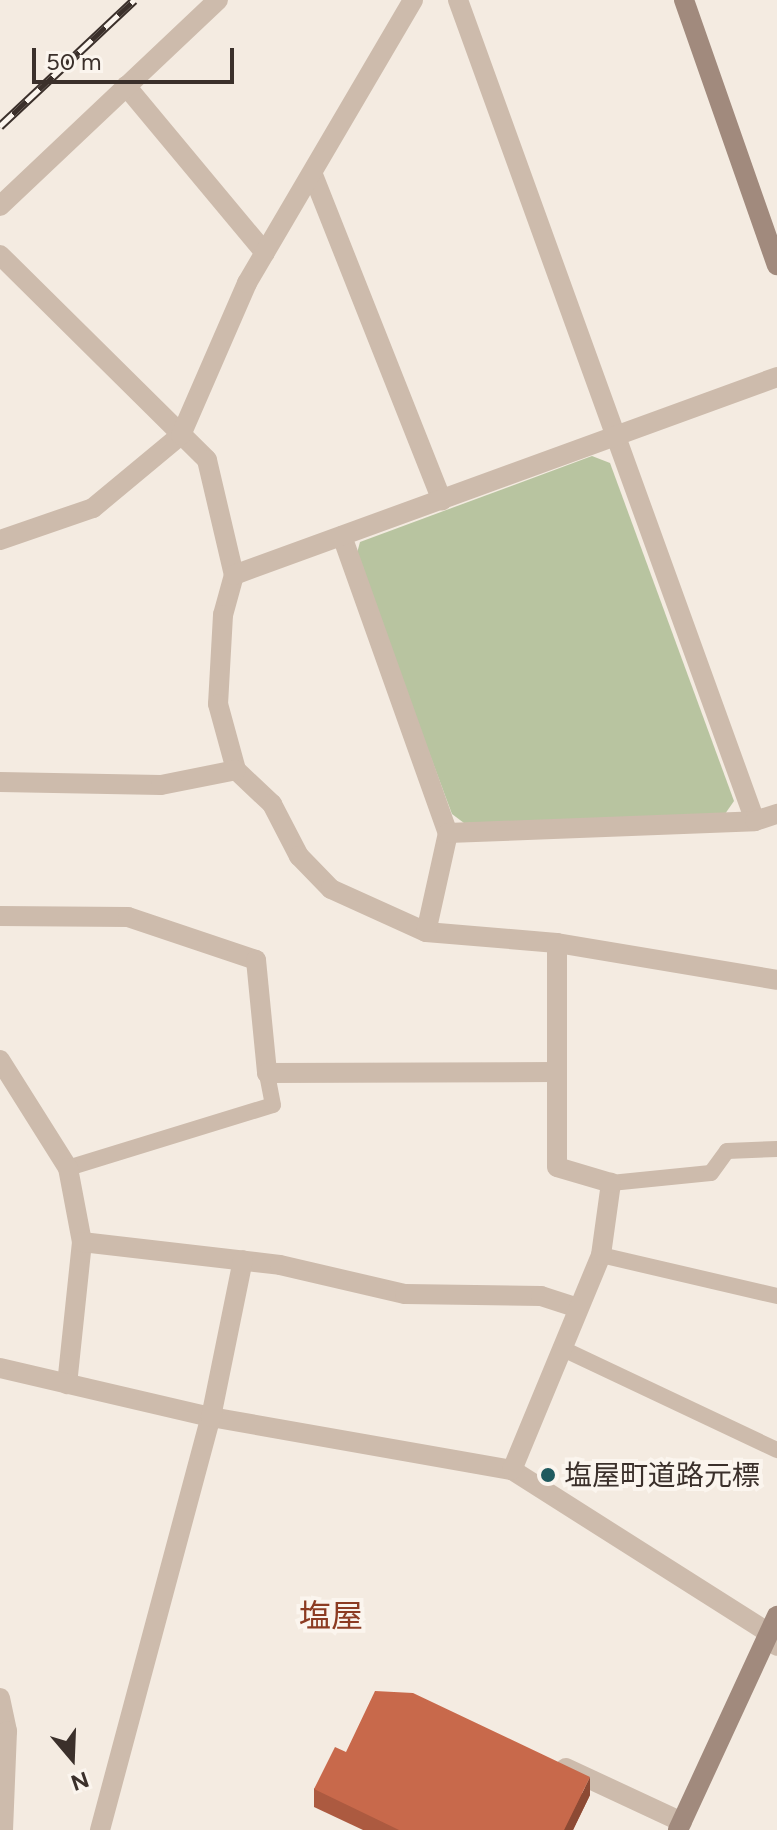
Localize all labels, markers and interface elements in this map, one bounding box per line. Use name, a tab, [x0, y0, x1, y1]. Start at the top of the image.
scale bar	[36, 32, 238, 82]
text: 50 m	[46, 47, 102, 76]
place label: 塩屋町道路元標	[564, 1458, 760, 1492]
marker: 塩屋町道路元標	[539, 1466, 557, 1484]
district label: 塩屋	[299, 1597, 363, 1635]
north arrow	[32, 1718, 112, 1798]
text: N	[68, 1766, 92, 1797]

